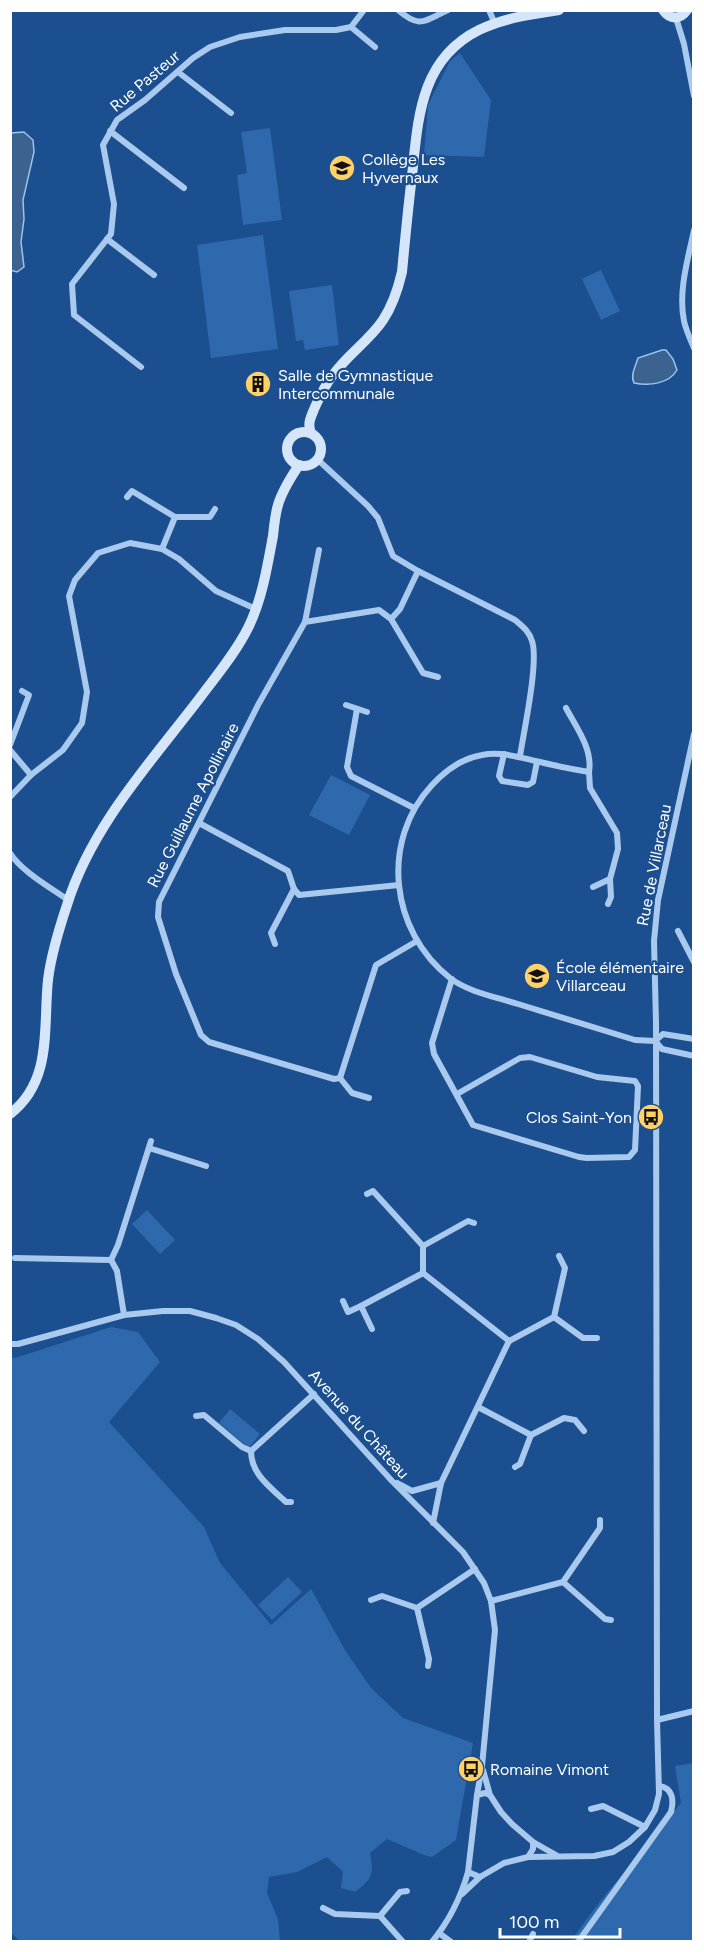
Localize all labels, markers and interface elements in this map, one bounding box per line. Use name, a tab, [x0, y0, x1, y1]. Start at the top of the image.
street label: Rue Pasteur	[106, 46, 184, 116]
place label: Collège Les Hyvernaux	[362, 150, 445, 187]
school or university icon: Collège Les Hyvernaux	[327, 153, 357, 183]
place label: Salle de Gymnastique Intercommunale	[278, 366, 433, 403]
building icon: Salle de Gymnastique Intercommunale	[243, 369, 273, 399]
street label: Rue Guillaume Apollinaire	[143, 719, 243, 890]
street label: Rue de Villarceau	[633, 803, 675, 927]
place label: École élémentaire Villarceau	[556, 958, 684, 995]
school or university icon: École élémentaire Villarceau	[522, 961, 552, 991]
bus stop icon: Clos Saint-Yon	[636, 1102, 666, 1132]
place label: Clos Saint-Yon	[526, 1108, 632, 1127]
street label: Avenue du Château	[305, 1365, 413, 1483]
bus stop icon: Romaine Vimont	[456, 1754, 486, 1784]
place label: Romaine Vimont	[490, 1760, 609, 1779]
scale bar	[500, 1901, 620, 1939]
text: 100 m	[509, 1911, 559, 1933]

